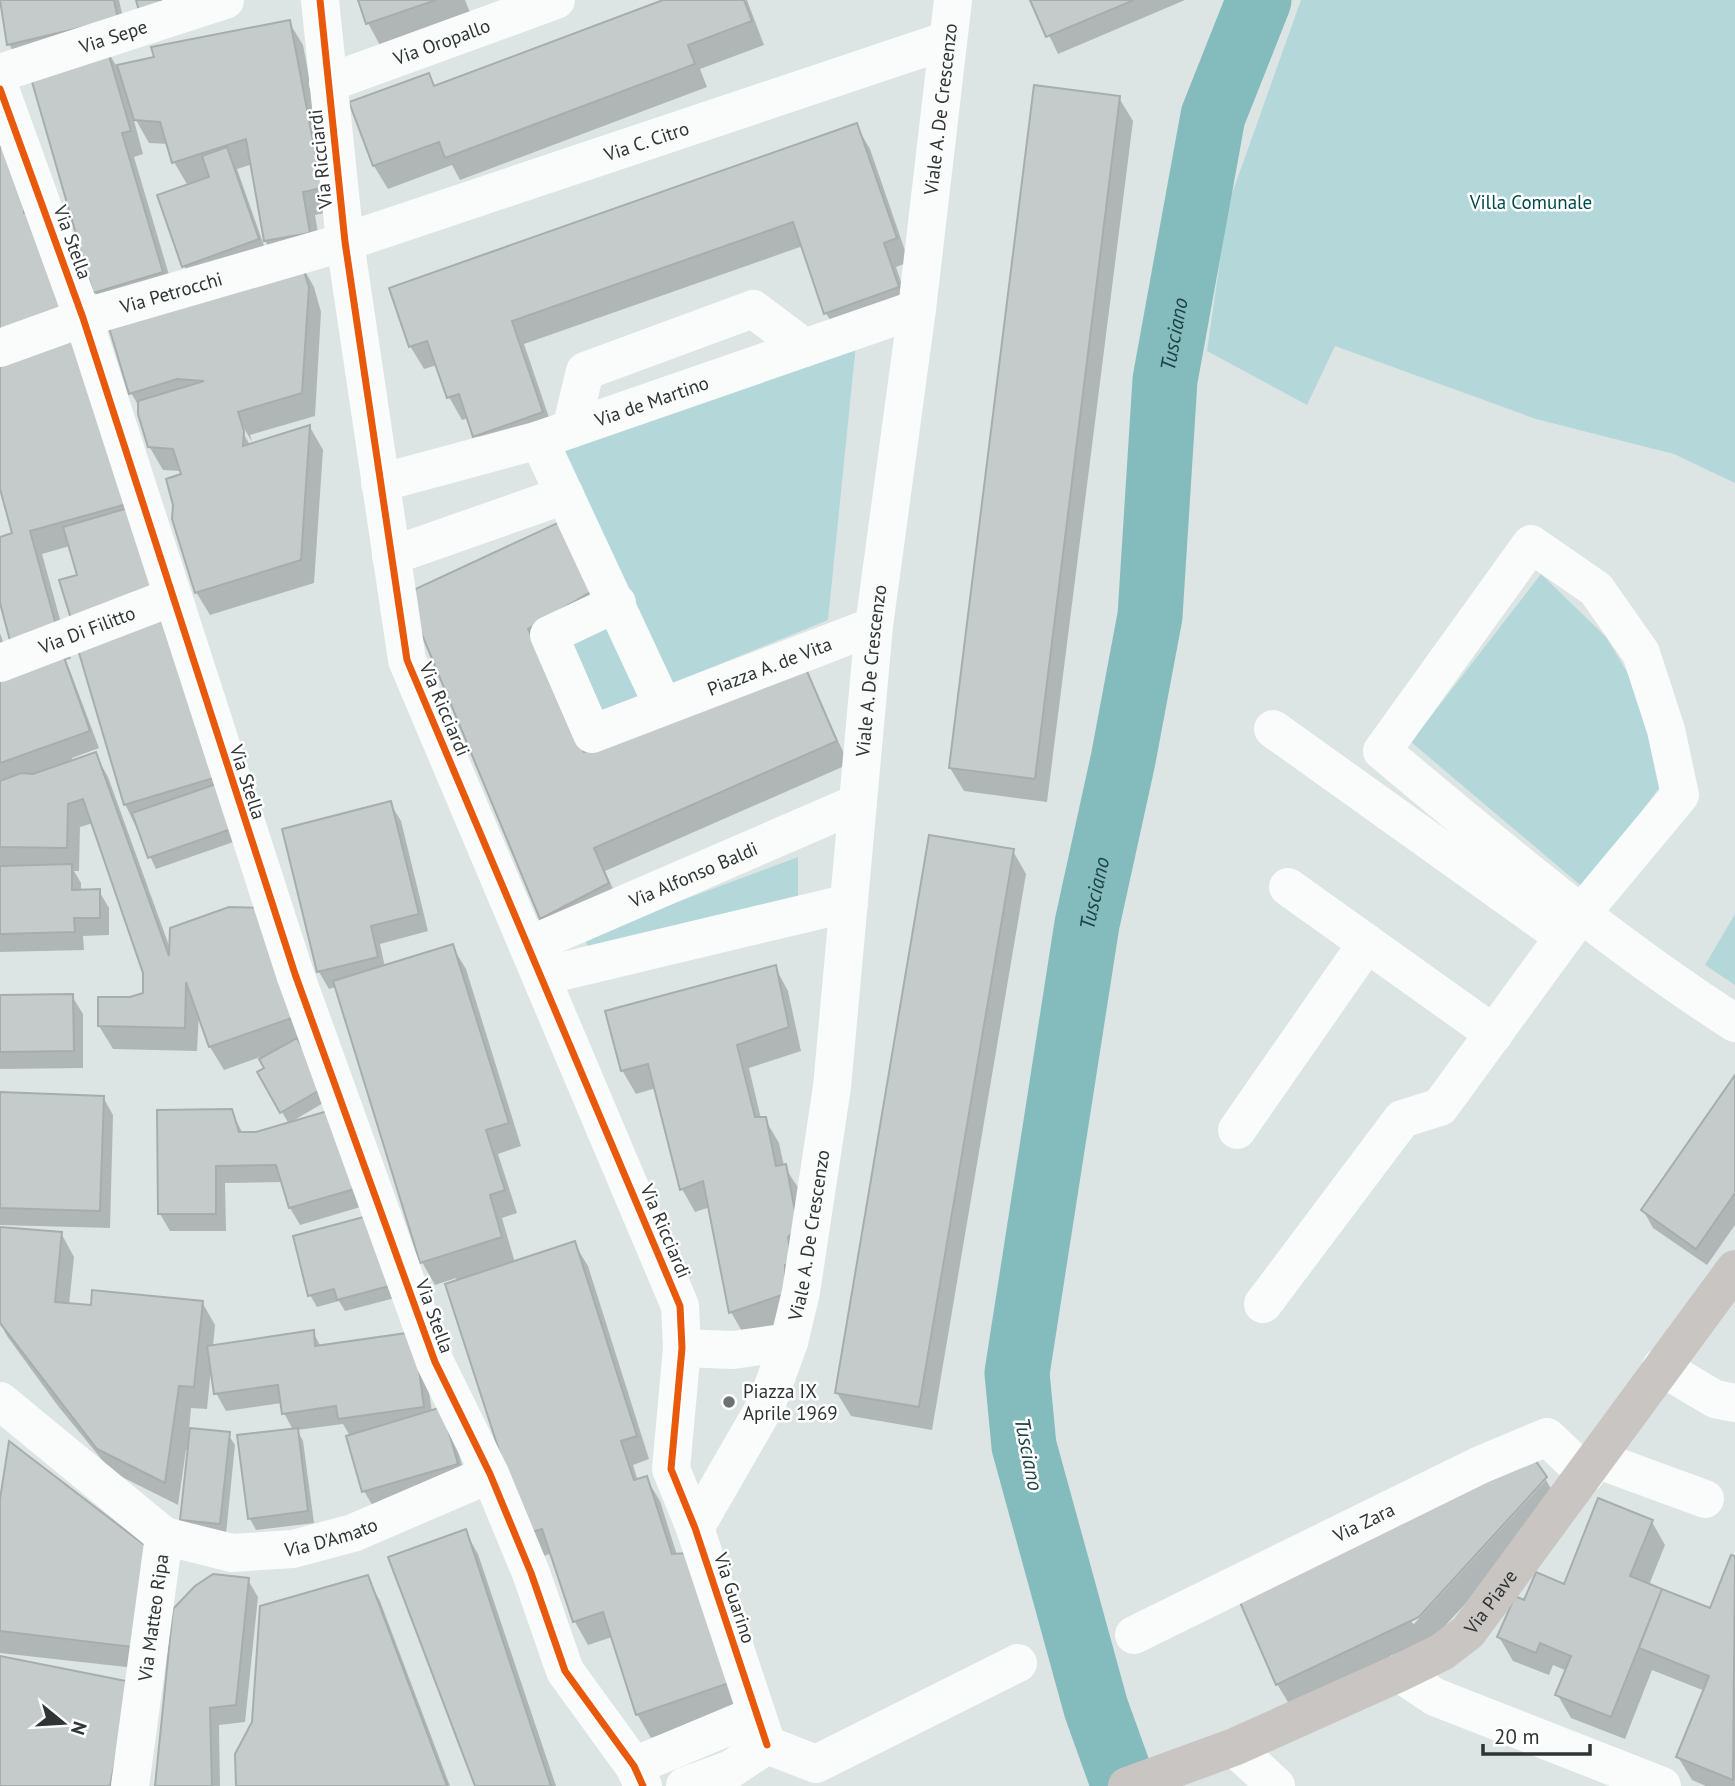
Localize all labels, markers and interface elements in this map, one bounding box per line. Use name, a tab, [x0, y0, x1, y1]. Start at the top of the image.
street label: Via Oropallo	[389, 13, 493, 71]
street label: Via Sepe	[75, 14, 150, 59]
street label: Viale A. De Crescenzo	[918, 22, 962, 197]
street label: Via Ricciardi	[303, 108, 337, 211]
street label: Via C. Citro	[600, 116, 692, 167]
park label: Villa Comunale	[1469, 190, 1592, 214]
street label: Via Stella	[48, 201, 97, 282]
street label: Via Petrocchi	[116, 266, 225, 319]
water label: Tusciano	[1153, 295, 1193, 373]
street label: Via de Martino	[591, 370, 712, 432]
street label: Viale A. De Crescenzo	[850, 583, 891, 759]
street label: Via Di Filitto	[34, 600, 138, 659]
street label: Piazza A. de Vita	[704, 631, 835, 701]
street label: Via Ricciardi	[414, 657, 476, 760]
street label: Via Stella	[224, 741, 271, 822]
street label: Via Alfonso Baldi	[625, 836, 761, 913]
water label: Tusciano	[1073, 854, 1115, 931]
street label: Viale A. De Crescenzo	[782, 1148, 834, 1324]
street label: Via Ricciardi	[635, 1179, 697, 1282]
street label: Via Stella	[410, 1275, 459, 1356]
place label: Piazza IX Aprile 1969	[743, 1379, 838, 1425]
marker: Piazza IX Aprile 1969	[721, 1394, 737, 1410]
water label: Tusciano	[1009, 1415, 1049, 1493]
street label: Via Zara	[1328, 1497, 1398, 1548]
street label: Via D'Amato	[282, 1512, 381, 1562]
street label: Via Guarino	[709, 1549, 761, 1646]
street label: Via Matteo Ripa	[132, 1552, 173, 1684]
street label: Via Piave	[1458, 1565, 1522, 1639]
north arrow	[28, 1688, 98, 1758]
scale bar	[1483, 1712, 1590, 1756]
text: N	[66, 1719, 93, 1738]
text: 20 m	[1494, 1723, 1540, 1750]

